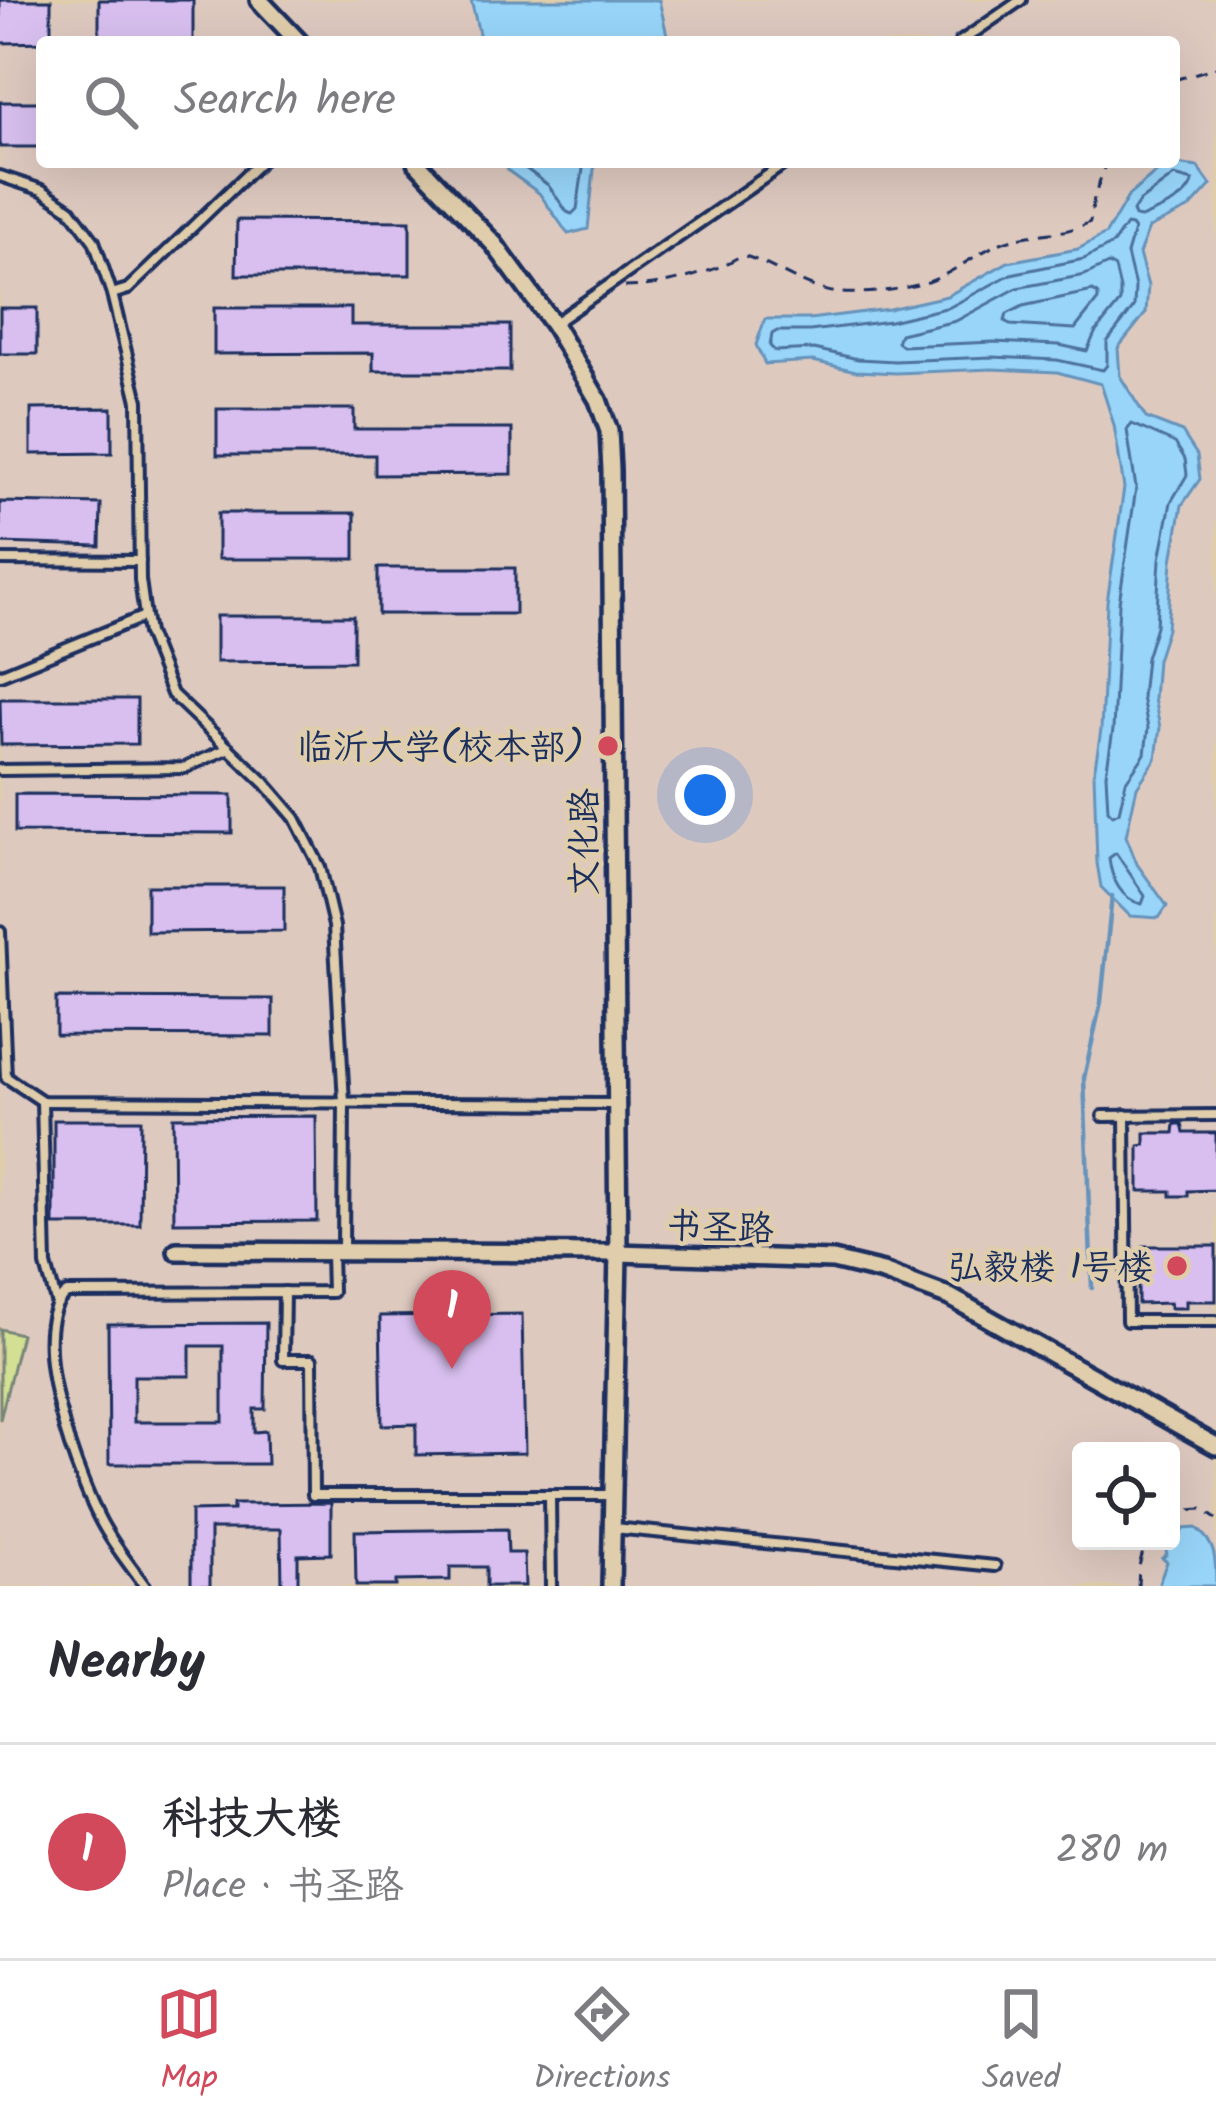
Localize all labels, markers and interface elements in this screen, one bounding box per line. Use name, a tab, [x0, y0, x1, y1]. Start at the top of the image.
search box	[36, 36, 1180, 168]
text: Search here	[174, 66, 396, 138]
icon: search	[78, 69, 144, 135]
place label: 临沂大学(校本部)	[296, 721, 584, 778]
marker: 临沂大学(校本部)	[595, 733, 621, 759]
your location	[675, 765, 735, 825]
street label: 文化路	[558, 788, 615, 896]
street label: 书圣路	[665, 1199, 775, 1260]
place label: 弘毅楼 1号楼	[947, 1241, 1153, 1298]
marker: 弘毅楼 1号楼	[1164, 1253, 1190, 1279]
pin: 1	[413, 1270, 491, 1369]
map controls	[1072, 1442, 1180, 1550]
button: locate	[1072, 1442, 1180, 1550]
text: Nearby	[48, 1624, 205, 1705]
text: 科技大楼	[162, 1785, 342, 1857]
text: 1	[81, 1821, 93, 1883]
text: 280 m	[1056, 1821, 1168, 1883]
text: Place · 书圣路	[162, 1857, 403, 1919]
tab: Map	[156, 1981, 222, 2106]
tab: Directions	[533, 1981, 670, 2106]
tab: Saved	[982, 1981, 1060, 2106]

